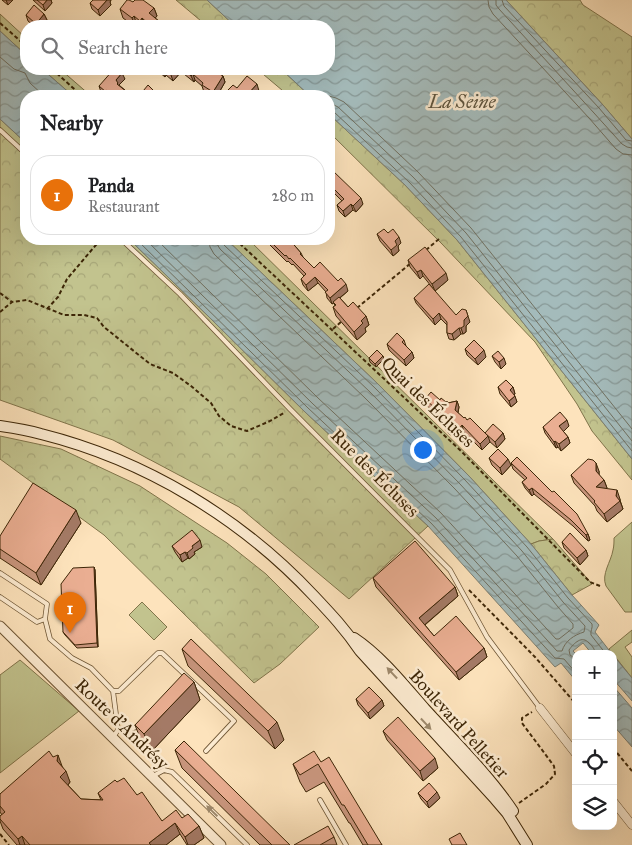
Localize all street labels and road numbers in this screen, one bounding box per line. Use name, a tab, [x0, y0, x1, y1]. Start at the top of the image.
street label: Quai des Écluses	[377, 351, 481, 452]
street label: Rue des Écluses	[326, 423, 425, 522]
street label: Boulevard Pelletier	[404, 665, 514, 783]
street label: Route d'Andrésy	[71, 674, 174, 775]

